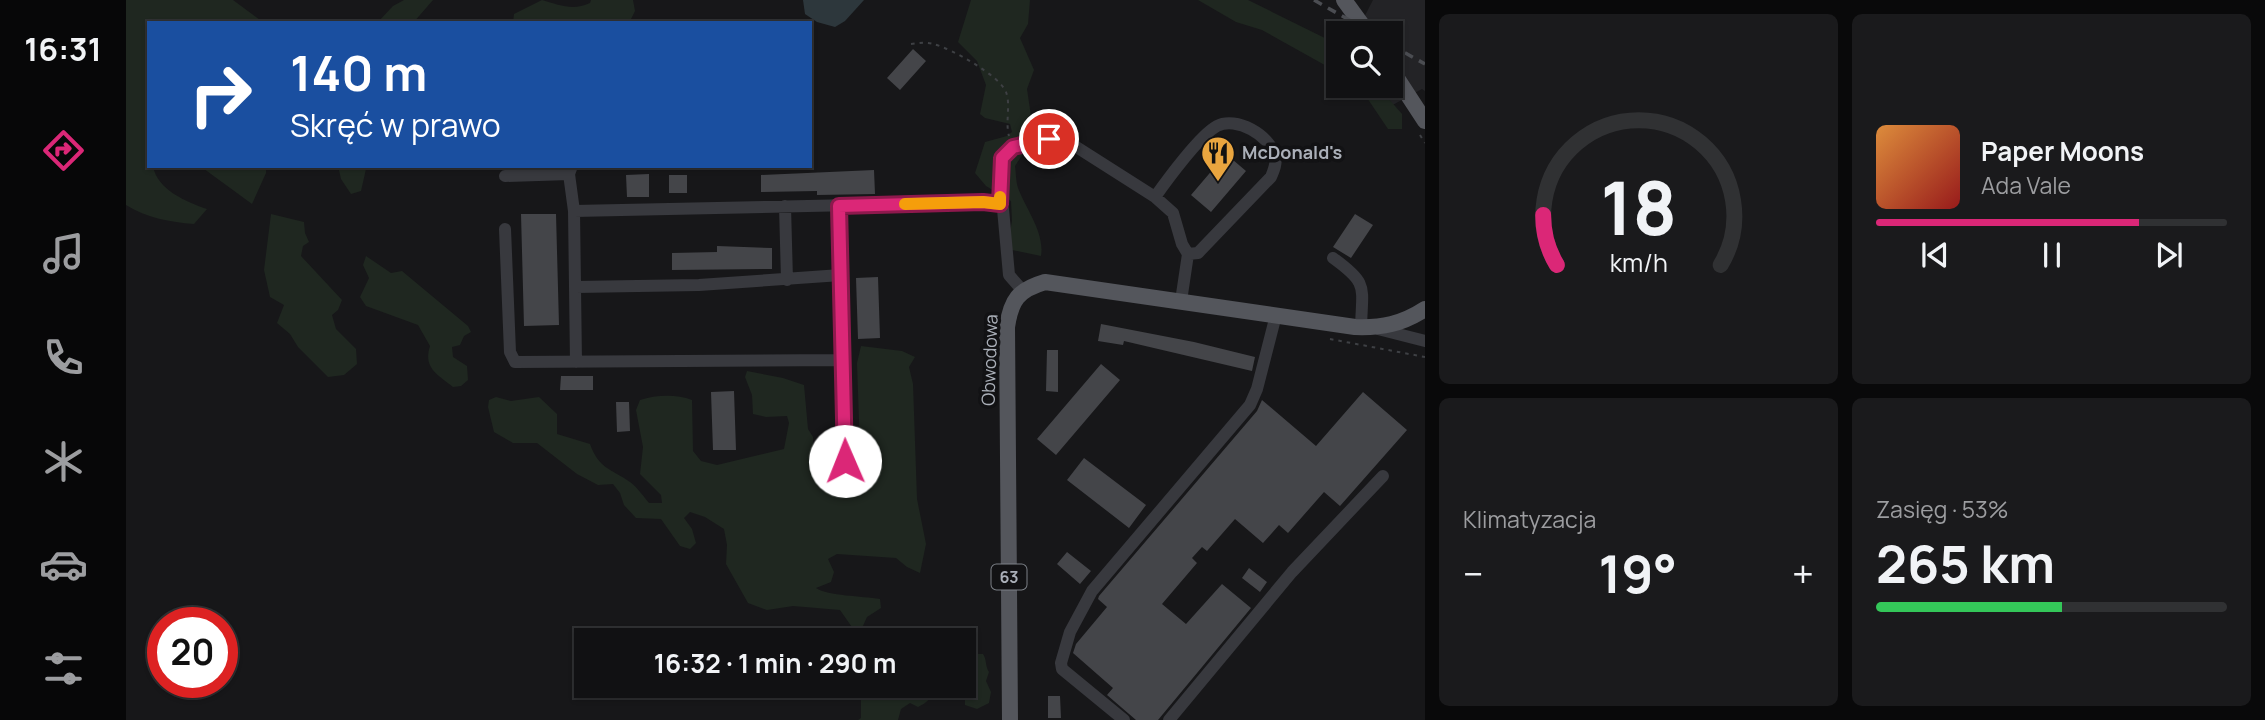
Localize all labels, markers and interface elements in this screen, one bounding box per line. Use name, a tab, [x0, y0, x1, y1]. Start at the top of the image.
map controls	[1326, 21, 1403, 98]
button: search	[1326, 21, 1403, 98]
text: 16:31	[24, 27, 102, 71]
text: 140 m	[290, 39, 427, 106]
icon: right	[175, 49, 266, 140]
text: Skręć w prawo	[290, 103, 501, 147]
pin	[1019, 109, 1079, 169]
icon: arrive	[1030, 120, 1068, 158]
icon: directions	[39, 126, 88, 175]
text: Paper Moons	[1981, 133, 2144, 169]
restaurant icon: McDonald's	[1199, 134, 1237, 183]
place label: McDonald's	[1242, 140, 1343, 164]
text: 18	[1600, 158, 1677, 258]
text: Ada Vale	[1981, 169, 2071, 201]
icon: music	[39, 229, 88, 278]
icon: previous	[1916, 236, 1954, 274]
icon: pause	[2033, 236, 2071, 274]
icon: next	[2150, 236, 2188, 274]
text: km/h	[1609, 245, 1668, 280]
street label: Obwodowa	[975, 314, 1003, 406]
icon: phone	[39, 333, 88, 382]
position arrow	[808, 424, 882, 498]
icon: climate	[39, 437, 88, 486]
text: Zasięg · 53%	[1876, 493, 2009, 525]
text: Klimatyzacja	[1463, 503, 1596, 535]
text: 265 km	[1876, 528, 2055, 599]
text: 19°	[1599, 538, 1677, 609]
icon: car	[39, 540, 88, 589]
text: −	[1463, 547, 1484, 599]
text: +	[1792, 547, 1814, 599]
road number: 63	[992, 564, 1026, 590]
speed limit sign: 20	[147, 607, 238, 698]
icon: filters	[39, 644, 88, 693]
text: 16:32 · 1 min · 290 m	[654, 645, 896, 681]

